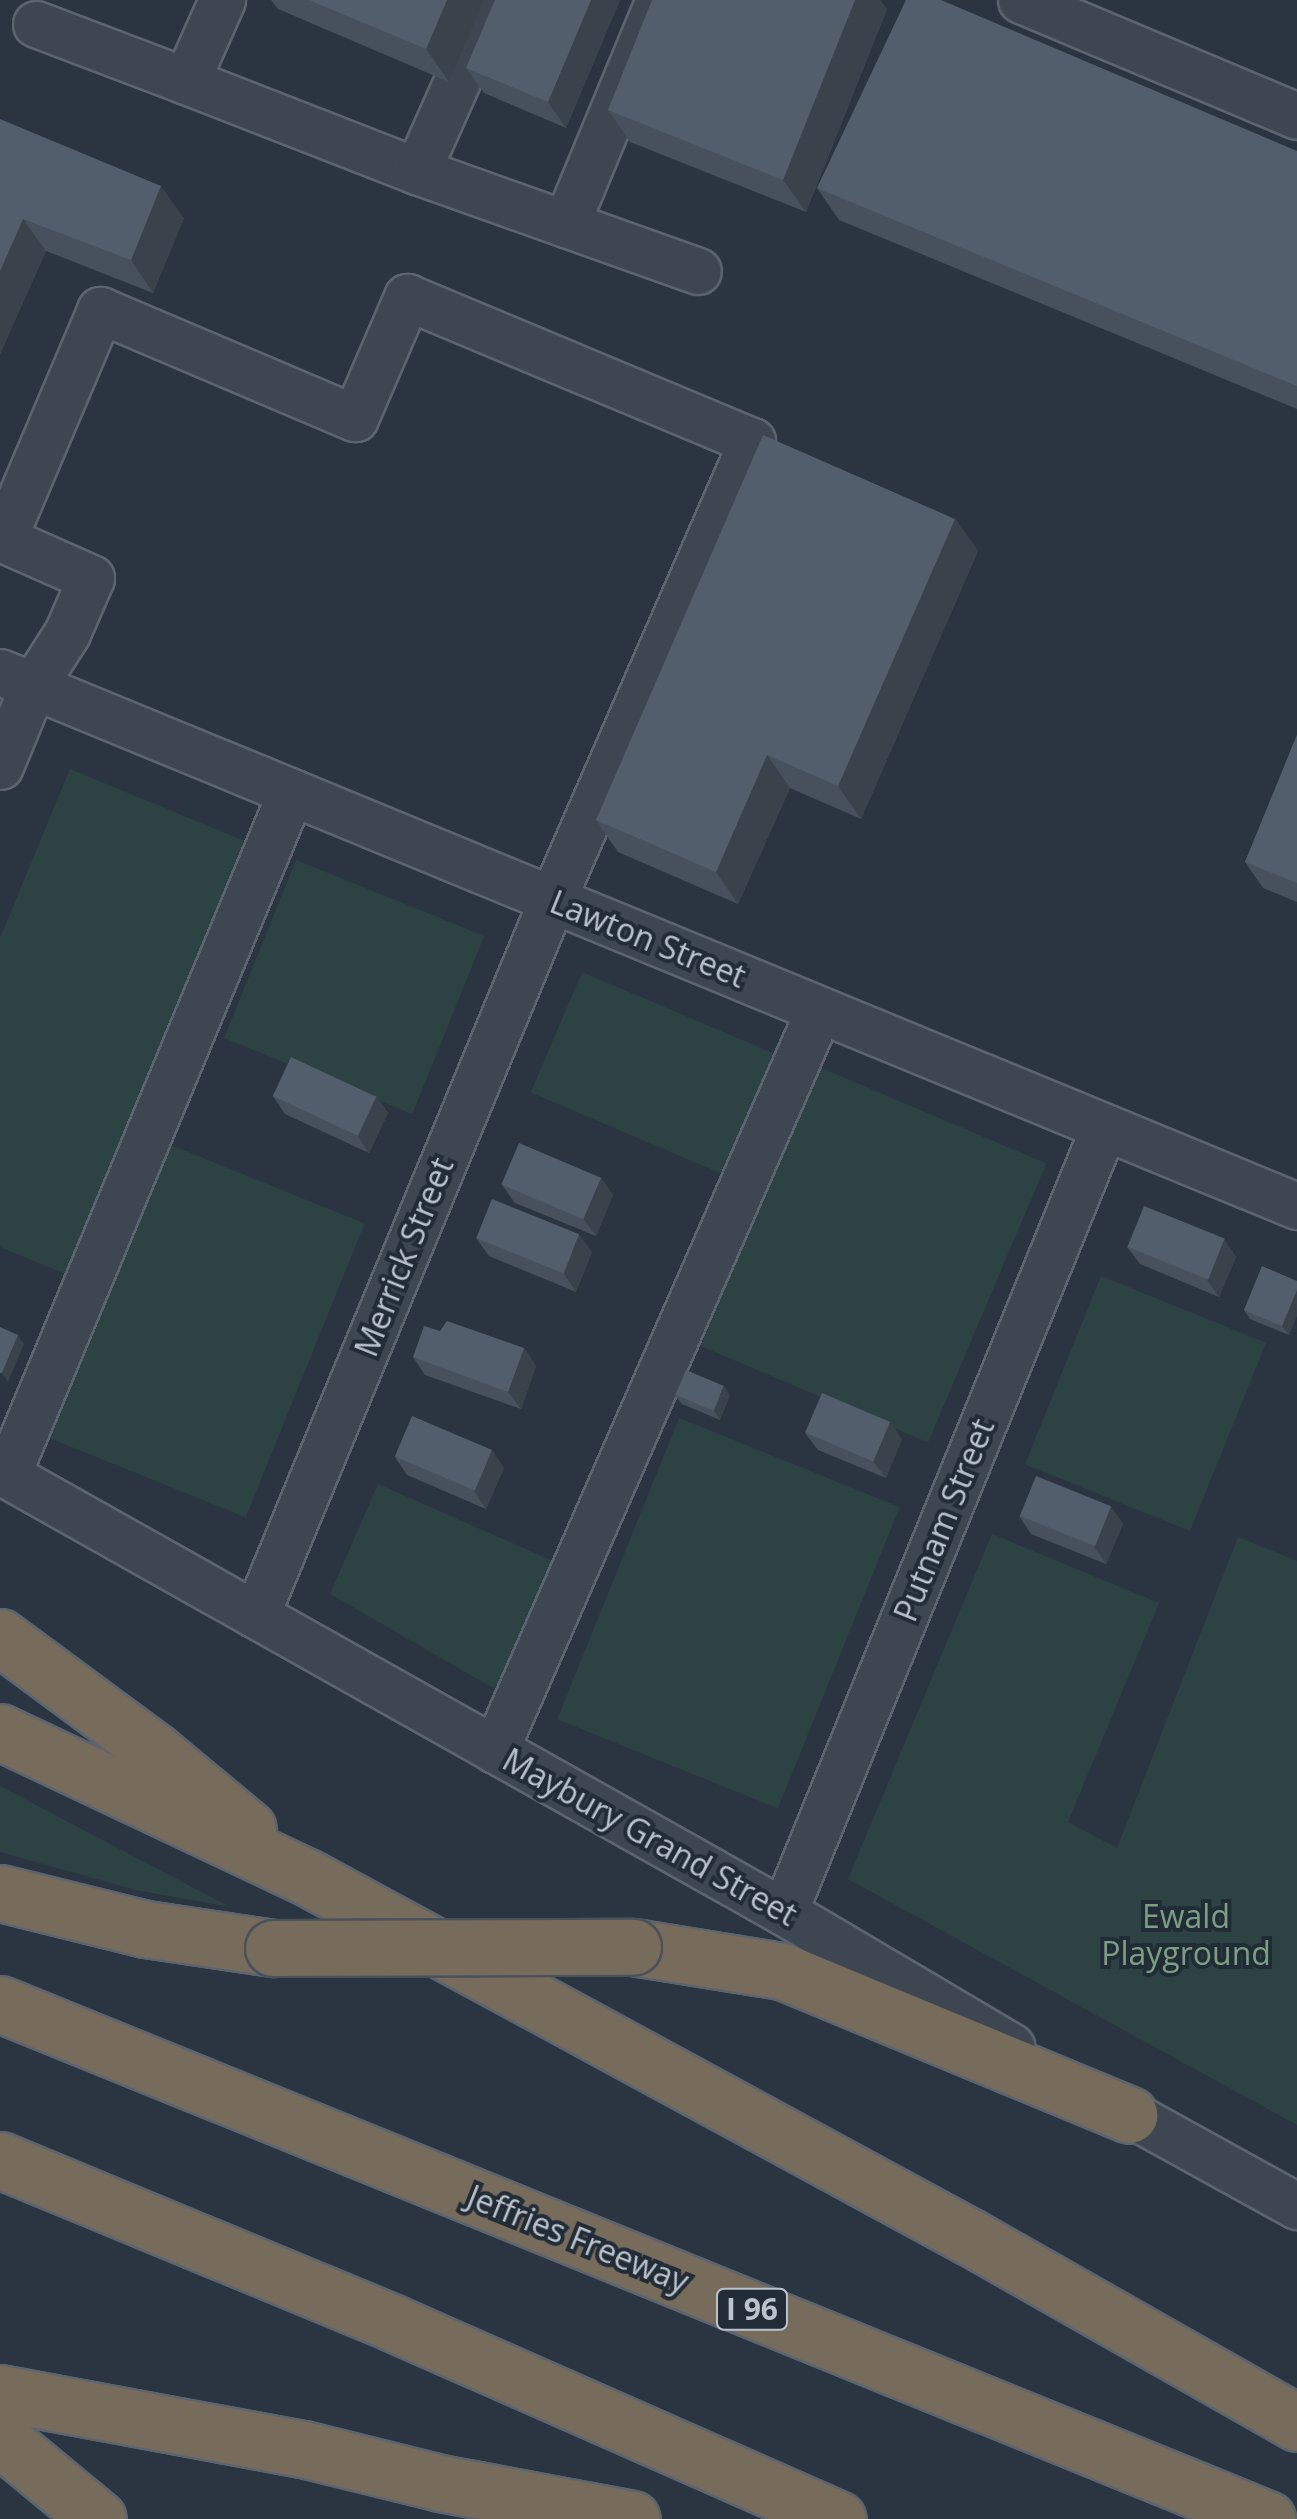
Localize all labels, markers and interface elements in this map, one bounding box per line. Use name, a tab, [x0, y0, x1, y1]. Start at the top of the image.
street label: Lawton Street	[545, 882, 751, 996]
street label: Merrick Street	[347, 1152, 461, 1362]
street label: Putnam Street	[886, 1413, 1002, 1627]
street label: Maybury Grand Street	[496, 1740, 804, 1934]
park label: Ewald Playground	[1101, 1898, 1271, 1973]
street label: Jeffries Freeway	[462, 2177, 694, 2301]
road number: I 96	[714, 2284, 790, 2334]

